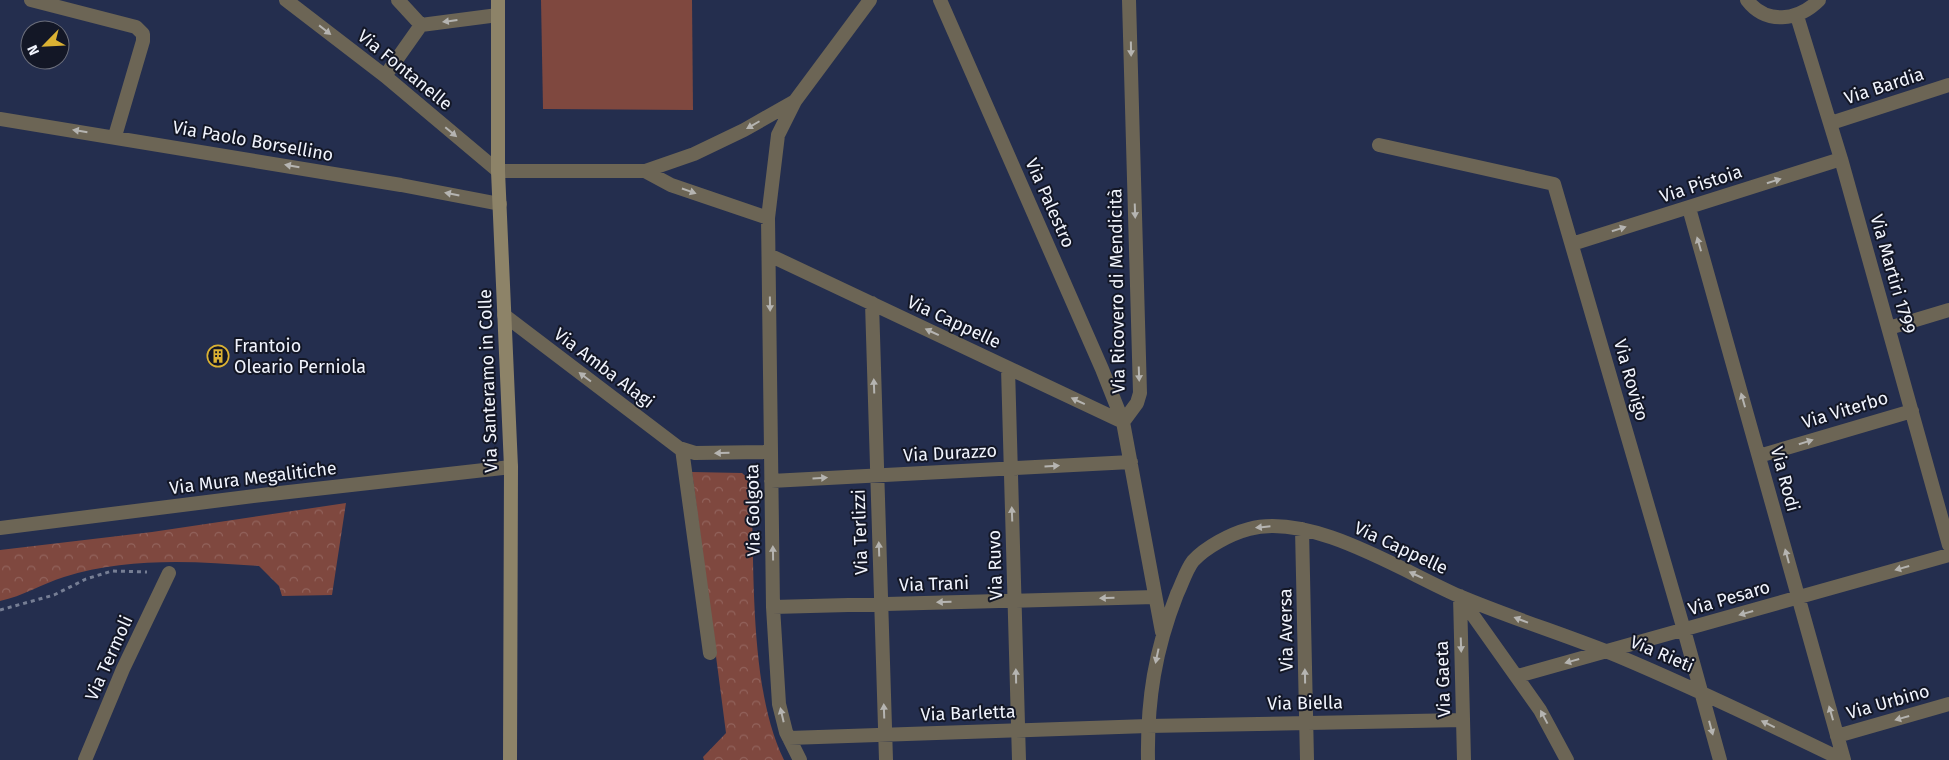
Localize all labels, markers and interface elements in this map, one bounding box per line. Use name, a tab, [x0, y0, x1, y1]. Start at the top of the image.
one-way arrow	[442, 18, 458, 26]
north arrow	[20, 20, 70, 70]
one-way arrow	[318, 25, 332, 35]
street label: Via Fontanelle	[353, 25, 457, 115]
one-way arrow	[1127, 41, 1135, 57]
text: N	[24, 42, 43, 58]
street label: Via Bardia	[1841, 63, 1927, 109]
street label: Via Paolo Borsellino	[171, 116, 335, 166]
one-way arrow	[746, 121, 760, 129]
one-way arrow	[445, 126, 458, 137]
one-way arrow	[71, 127, 87, 135]
street label: Via Palestro	[1021, 155, 1079, 251]
street label: Via Pistoia	[1657, 160, 1745, 208]
one-way arrow	[283, 162, 299, 170]
one-way arrow	[1766, 176, 1781, 184]
one-way arrow	[682, 187, 697, 195]
street label: Via Ricovero di Mendicità	[1104, 188, 1130, 394]
one-way arrow	[443, 190, 459, 198]
one-way arrow	[1131, 203, 1139, 219]
street label: Via Martiri 1799	[1865, 212, 1921, 336]
one-way arrow	[1611, 225, 1626, 233]
one-way arrow	[1694, 236, 1702, 251]
street label: Via Santeramo in Colle	[474, 289, 502, 473]
street label: Via Cappelle	[904, 291, 1004, 353]
one-way arrow	[766, 296, 774, 312]
street label: Via Amba Alagi	[549, 323, 659, 413]
one-way arrow	[924, 328, 939, 336]
place label: Frantoio Oleario Perniola	[234, 335, 366, 378]
street label: Via Rovigo	[1609, 336, 1653, 424]
building icon: Frantoio Oleario Perniola	[206, 344, 230, 368]
one-way arrow	[1135, 366, 1143, 382]
one-way arrow	[578, 372, 592, 382]
one-way arrow	[870, 378, 878, 394]
street label: Via Viterbo	[1799, 386, 1891, 434]
one-way arrow	[1739, 392, 1747, 407]
one-way arrow	[1071, 397, 1086, 406]
one-way arrow	[1799, 437, 1814, 445]
street label: Via Durazzo	[903, 440, 997, 466]
street label: Via Rodi	[1766, 444, 1804, 514]
one-way arrow	[714, 449, 730, 457]
street label: Via Mura Megalitiche	[168, 457, 338, 499]
one-way arrow	[1044, 462, 1060, 470]
street label: Via Golgota	[741, 464, 765, 556]
one-way arrow	[812, 474, 828, 482]
street label: Via Terlizzi	[848, 489, 872, 575]
one-way arrow	[1007, 506, 1015, 522]
street label: Via Cappelle	[1351, 517, 1451, 579]
one-way arrow	[1255, 523, 1271, 531]
street label: Via Ruvo	[983, 529, 1007, 601]
one-way arrow	[875, 541, 883, 557]
one-way arrow	[768, 545, 776, 561]
one-way arrow	[1783, 549, 1791, 564]
one-way arrow	[1895, 565, 1910, 573]
one-way arrow	[1409, 571, 1423, 579]
street label: Via Trani	[899, 572, 969, 596]
street label: Via Pesaro	[1685, 576, 1773, 620]
street label: Via Aversa	[1274, 588, 1298, 672]
one-way arrow	[1098, 594, 1114, 602]
one-way arrow	[936, 598, 952, 606]
one-way arrow	[1738, 609, 1753, 617]
street label: Via Termoli	[80, 612, 138, 704]
one-way arrow	[1514, 615, 1529, 623]
street label: Via Rieti	[1627, 631, 1697, 677]
one-way arrow	[1457, 637, 1465, 653]
street label: Via Gaeta	[1431, 640, 1455, 718]
one-way arrow	[1153, 648, 1161, 663]
one-way arrow	[1565, 657, 1580, 665]
one-way arrow	[1012, 668, 1020, 684]
one-way arrow	[1301, 668, 1309, 684]
street label: Via Urbino	[1844, 680, 1932, 724]
street label: Via Biella	[1267, 691, 1343, 715]
street label: Via Barletta	[920, 700, 1016, 726]
one-way arrow	[880, 703, 888, 719]
one-way arrow	[1826, 705, 1834, 720]
one-way arrow	[778, 707, 786, 722]
one-way arrow	[1540, 710, 1548, 724]
one-way arrow	[1895, 714, 1910, 722]
one-way arrow	[1761, 719, 1775, 727]
one-way arrow	[1707, 720, 1715, 735]

